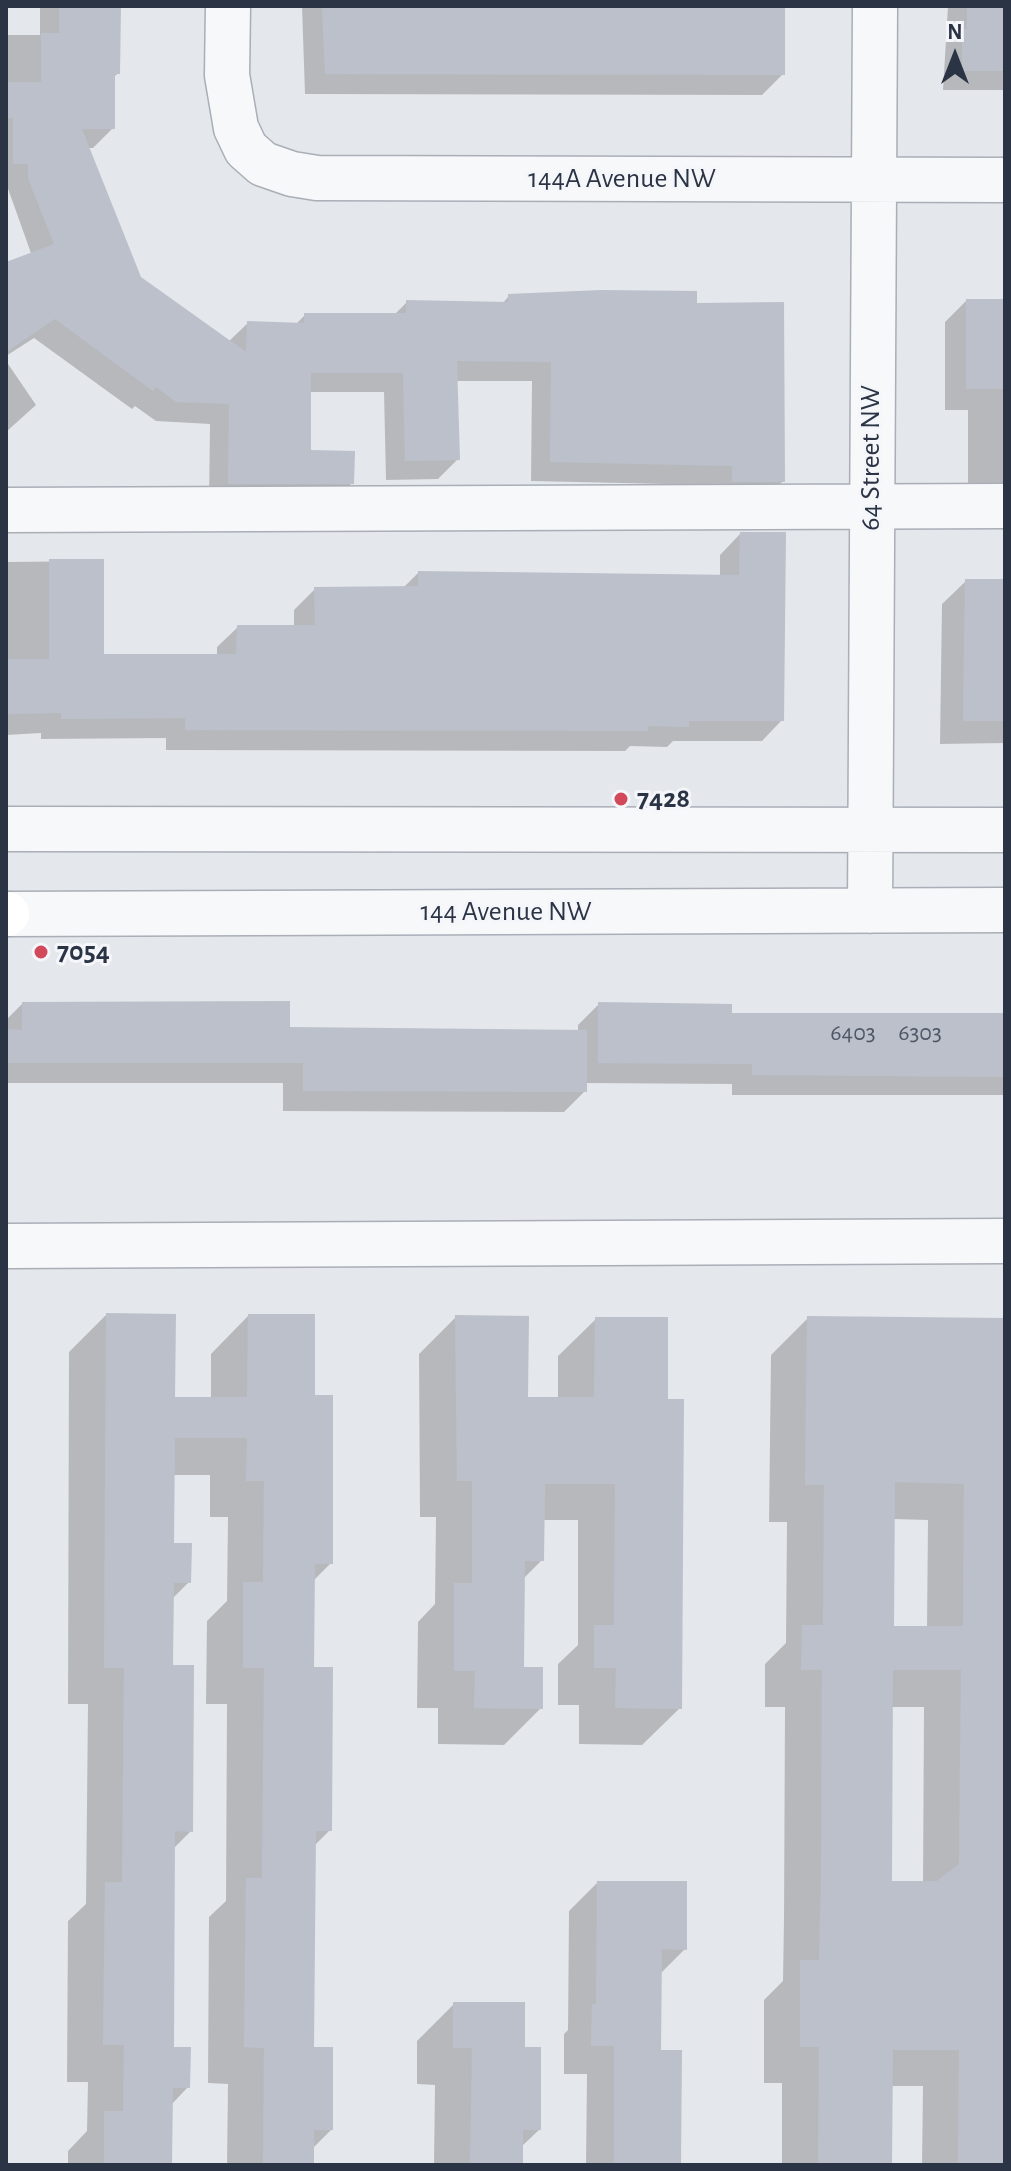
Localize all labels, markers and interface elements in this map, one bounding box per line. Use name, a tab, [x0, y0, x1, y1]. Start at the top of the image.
north arrow	[915, 16, 995, 96]
text: N	[947, 21, 963, 43]
street label: 144A Avenue NW	[528, 162, 716, 196]
street label: 64 Street NW	[854, 385, 888, 531]
place label: 7428	[637, 782, 690, 816]
marker: 7428	[612, 790, 630, 808]
street label: 144 Avenue NW	[420, 895, 592, 929]
place label: 7054	[57, 935, 110, 969]
marker: 7054	[32, 943, 50, 961]
house number: 6403	[830, 1019, 876, 1047]
house number: 6303	[898, 1019, 942, 1047]

